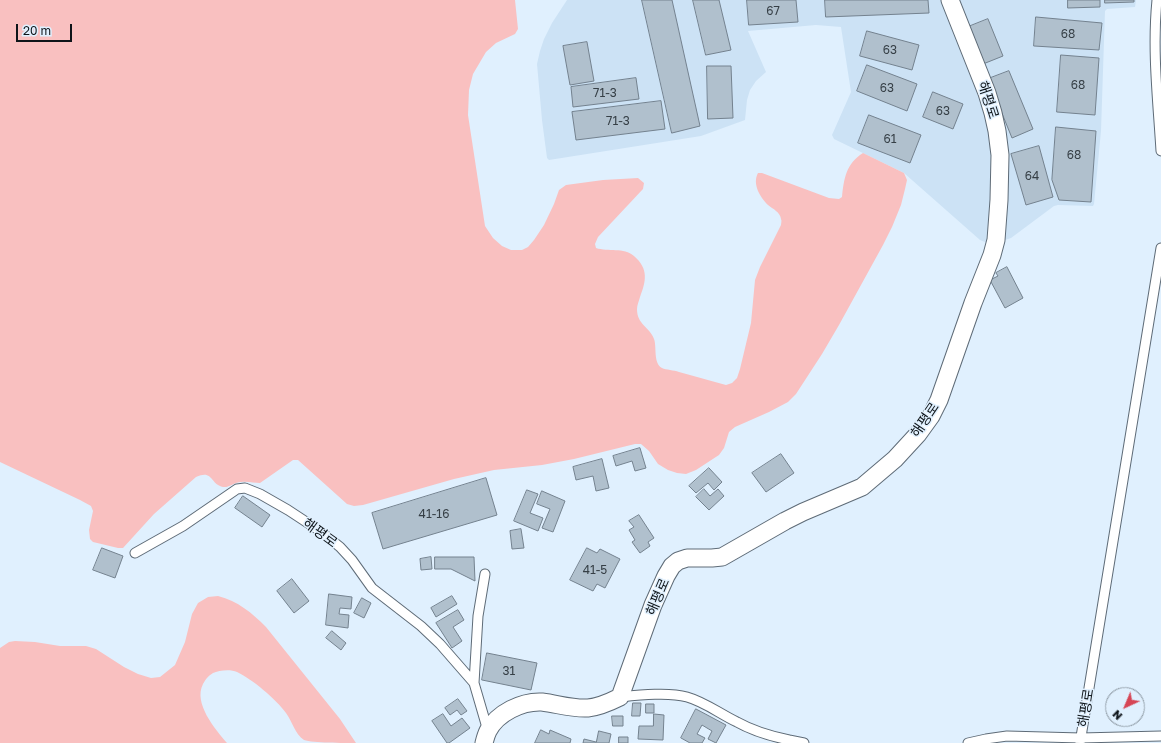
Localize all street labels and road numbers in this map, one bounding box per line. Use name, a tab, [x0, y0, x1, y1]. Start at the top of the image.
street label: 해평로	[974, 79, 1002, 121]
street label: 해평로	[907, 399, 943, 441]
street label: 해평로	[299, 515, 341, 551]
street label: 해평로	[643, 576, 673, 618]
street label: 해평로	[1075, 688, 1097, 728]

